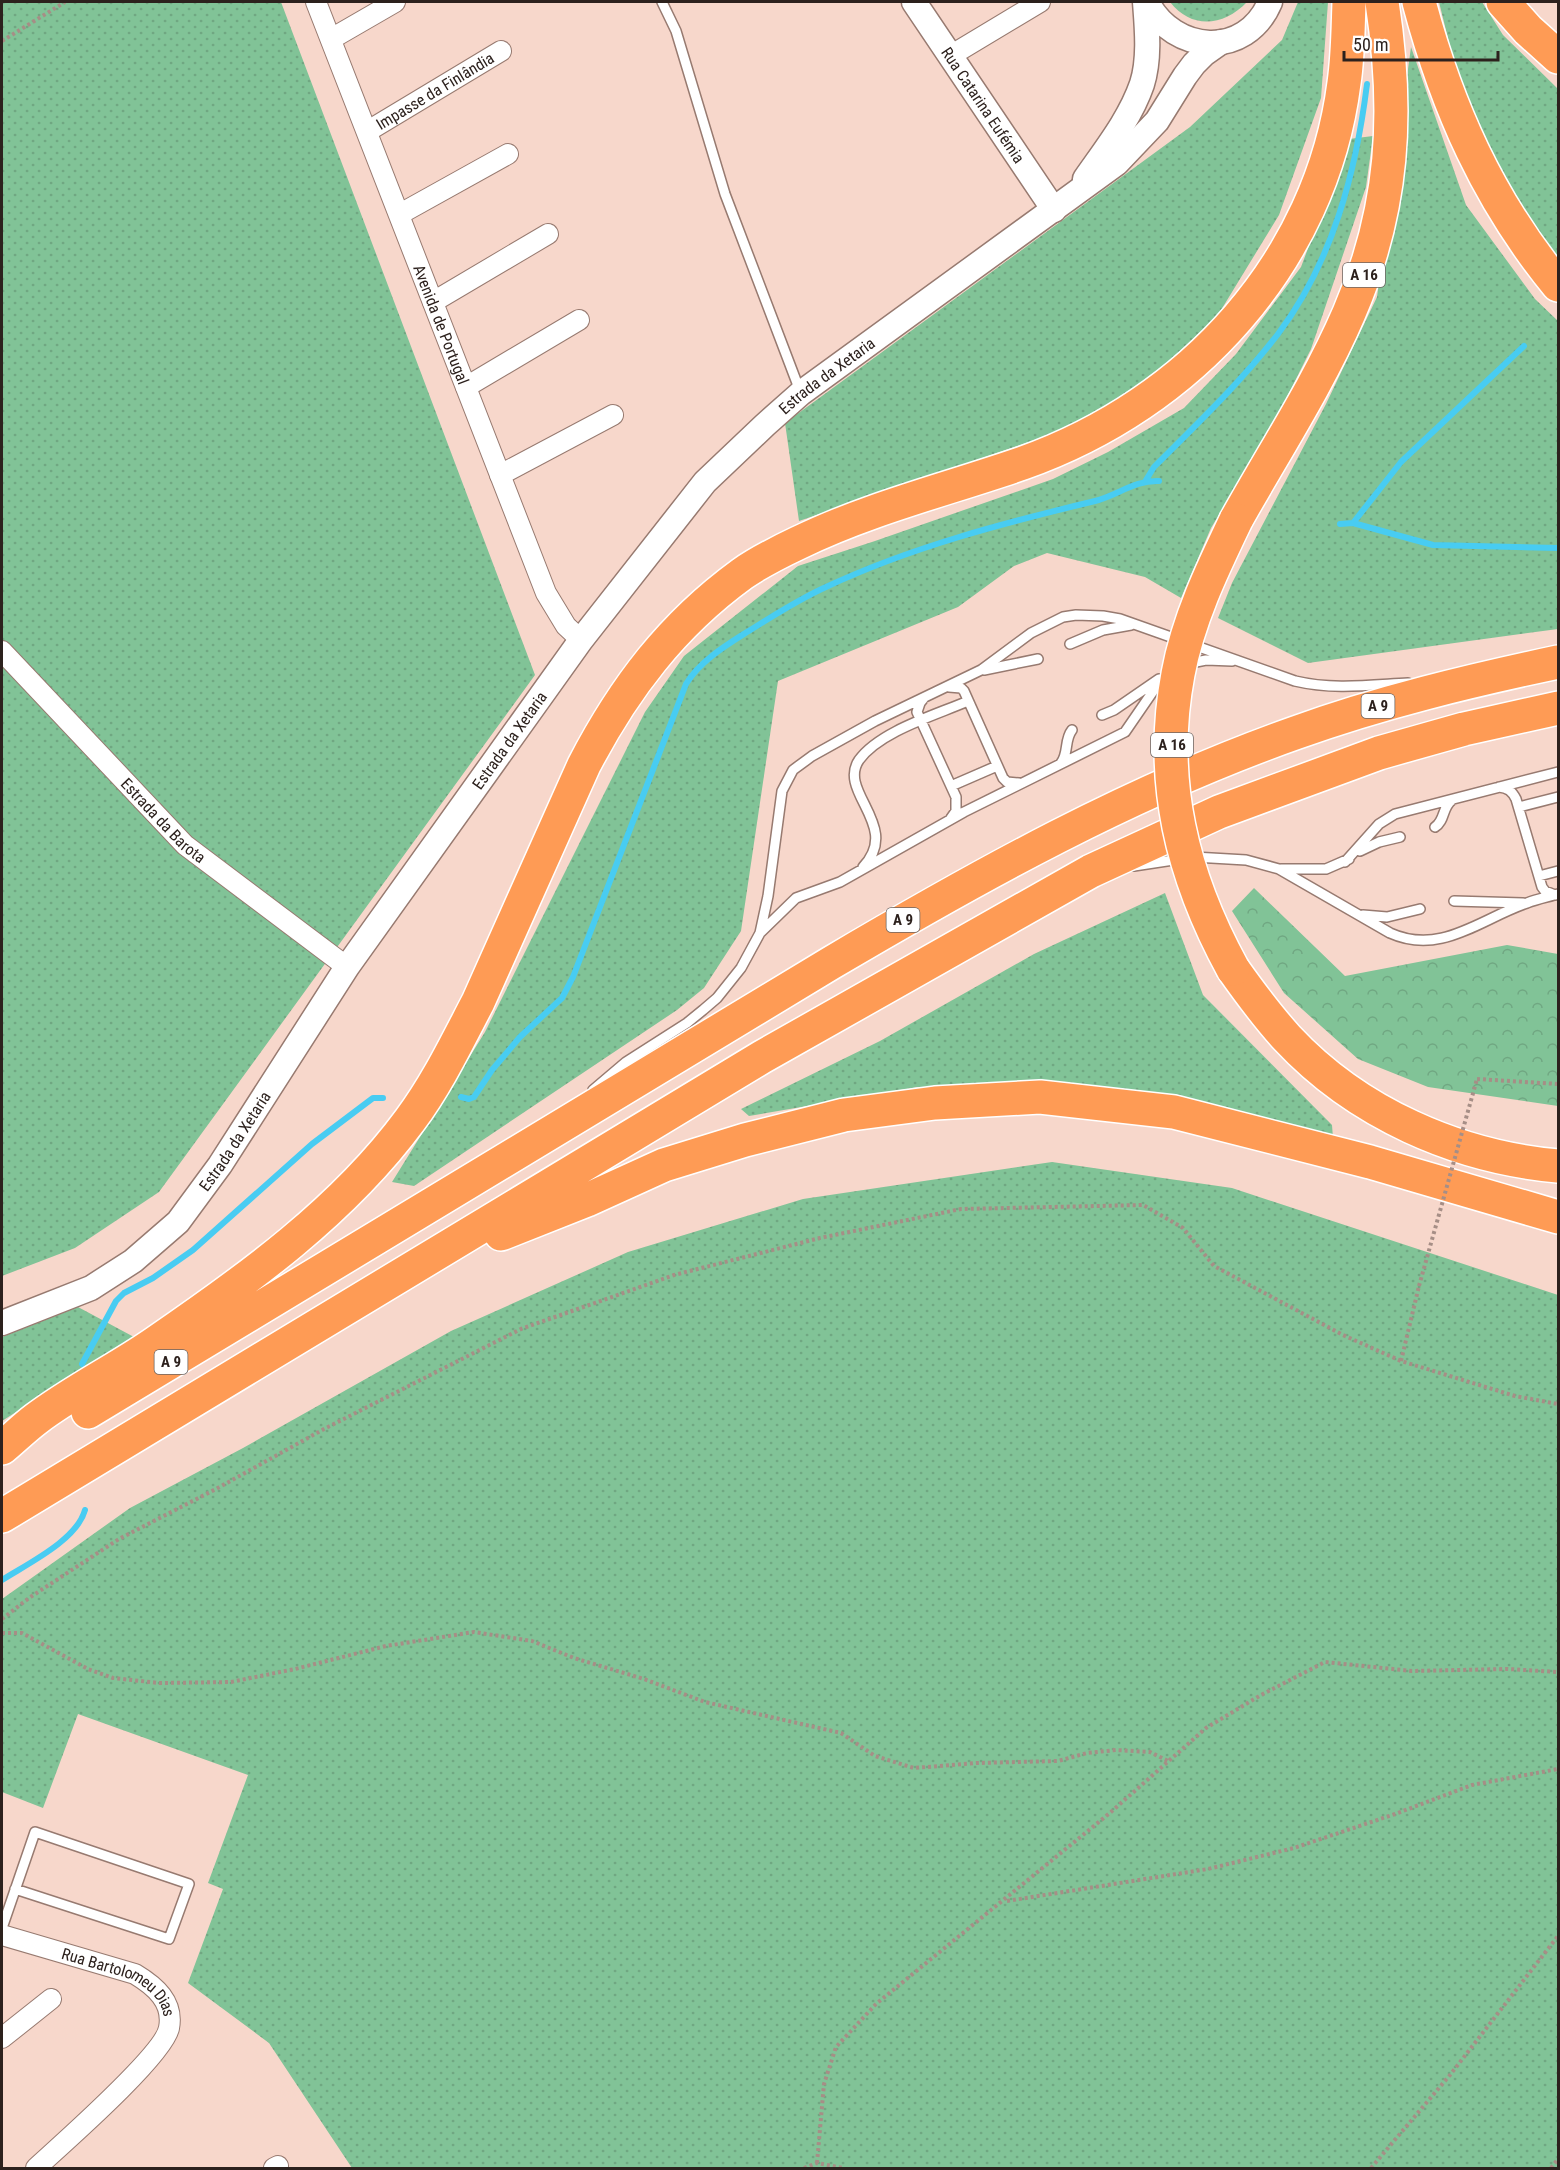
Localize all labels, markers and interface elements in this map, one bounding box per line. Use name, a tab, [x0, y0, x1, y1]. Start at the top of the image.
scale bar	[1344, 24, 1498, 62]
text: 50 m	[1353, 34, 1388, 55]
street label: Rua Catarina Eufémia	[937, 44, 1029, 167]
street label: Impasse da Finlândia	[373, 49, 497, 134]
street label: Avenida de Portugal	[409, 262, 473, 387]
road number: A 16	[1343, 263, 1385, 287]
street label: Estrada da Xetaria	[775, 333, 879, 418]
street label: Estrada da Xetaria	[468, 688, 551, 793]
road number: A 9	[1362, 694, 1394, 718]
road number: A 16	[1151, 733, 1193, 757]
street label: Estrada da Barota	[117, 774, 209, 867]
road number: A 9	[886, 908, 920, 932]
street label: Estrada da Xetaria	[195, 1088, 275, 1195]
road number: A 9	[154, 1350, 188, 1374]
street label: Rua Bartolomeu Dias	[59, 1944, 179, 2018]

